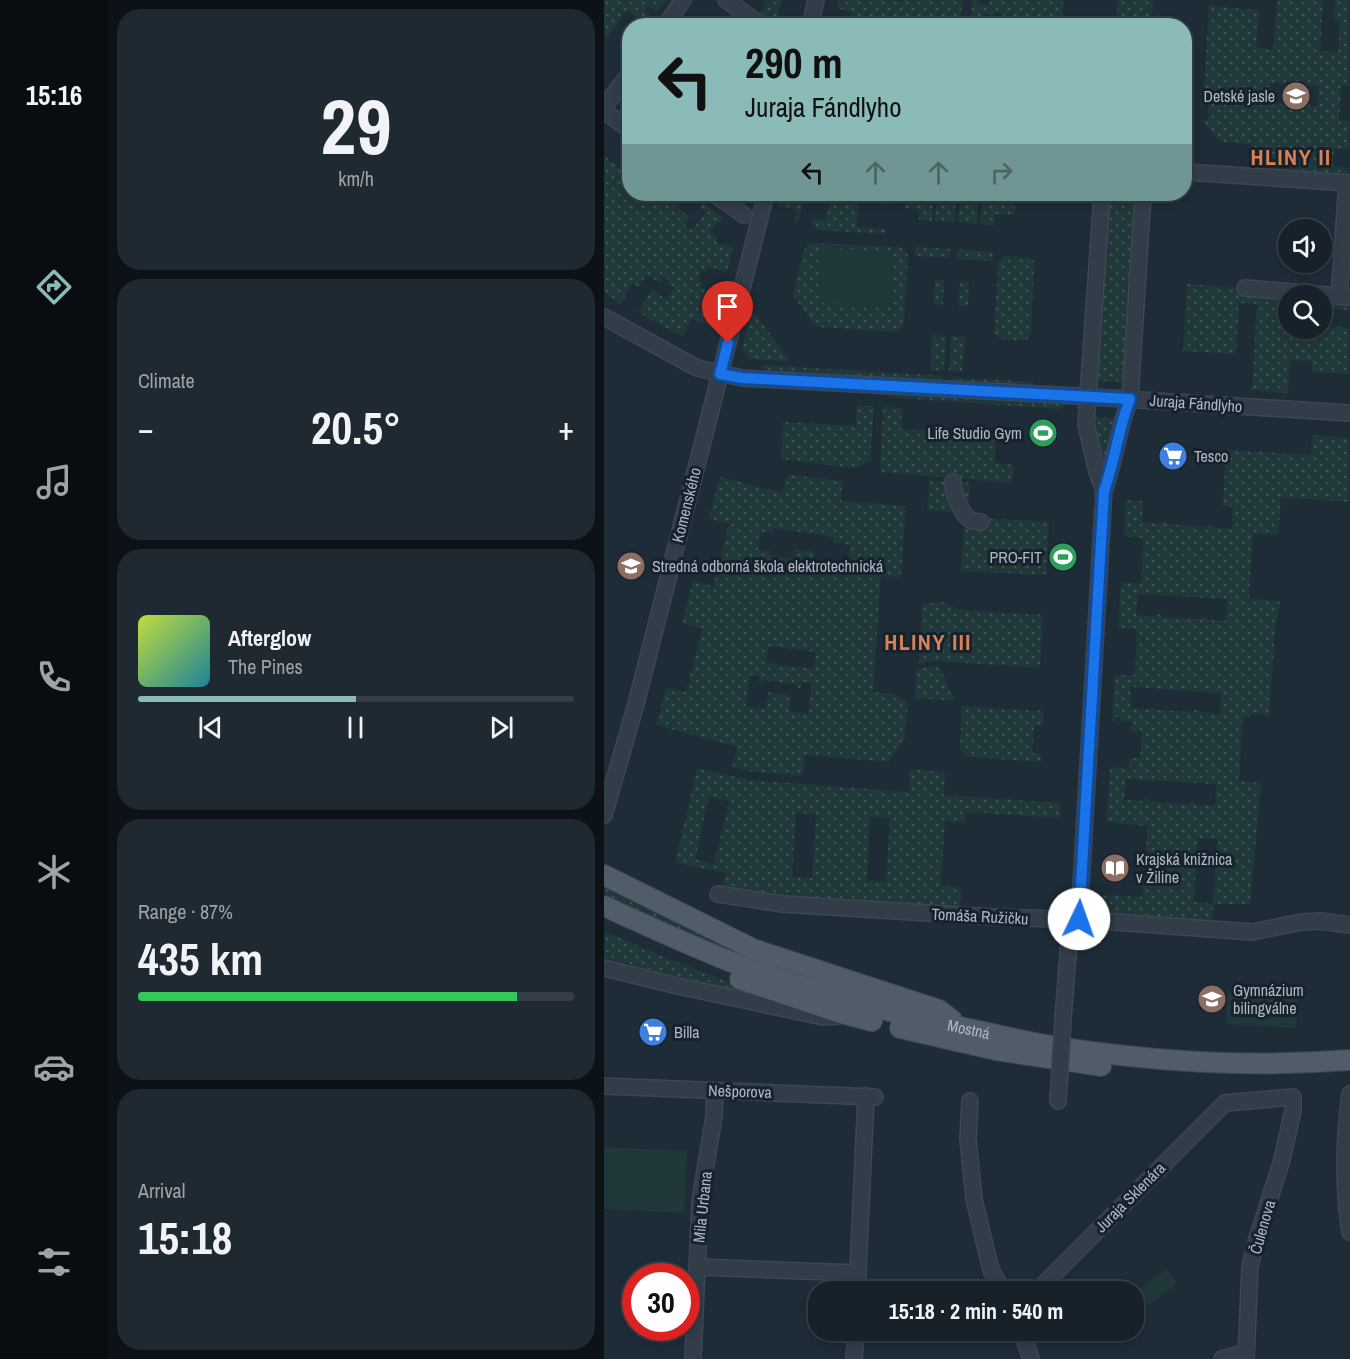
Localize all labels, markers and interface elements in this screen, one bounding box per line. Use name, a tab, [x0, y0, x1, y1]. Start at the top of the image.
text: 290 m	[745, 35, 843, 91]
icon: left	[646, 42, 724, 120]
text: 29	[320, 73, 392, 178]
text: 15:16	[26, 77, 82, 113]
school or university icon: Detské jasle	[1280, 80, 1312, 112]
place label: Detské jasle	[1204, 85, 1275, 107]
text: Juraja Fándlyho	[745, 89, 901, 125]
district label: HLINY II	[1251, 142, 1331, 172]
icon: left	[796, 156, 829, 189]
icon: ahead	[859, 156, 892, 189]
icon: ahead	[922, 156, 955, 189]
icon: right	[985, 156, 1018, 189]
text: km/h	[338, 165, 374, 192]
map controls	[1278, 219, 1332, 339]
button: sound	[1278, 219, 1332, 273]
icon: directions	[33, 266, 75, 308]
pin	[702, 281, 753, 343]
button: search	[1278, 285, 1332, 339]
icon: arrive	[711, 290, 744, 323]
text: Climate	[138, 367, 195, 394]
street label: Juraja Fándlyho	[1149, 389, 1243, 417]
text: 20.5°	[311, 397, 401, 458]
text: −	[138, 406, 154, 450]
text: +	[558, 406, 574, 450]
sports icon: Life Studio Gym	[1027, 417, 1059, 449]
place label: Life Studio Gym	[927, 422, 1022, 444]
supermarket icon: Tesco	[1157, 440, 1189, 472]
place label: Tesco	[1194, 445, 1228, 467]
icon: music	[33, 461, 75, 503]
street label: Komenského	[666, 465, 706, 545]
sports icon: PRO-FIT	[1047, 541, 1079, 573]
place label: PRO-FIT	[990, 546, 1042, 568]
school or university icon: Stredná odborná škola elektrotechnická	[615, 550, 647, 582]
place label: Stredná odborná škola elektrotechnická	[652, 555, 884, 577]
text: Afterglow	[228, 623, 311, 653]
district label: HLINY III	[884, 627, 972, 657]
text: The Pines	[228, 653, 303, 680]
icon: phone	[33, 656, 75, 698]
icon: previous	[194, 711, 227, 744]
icon: pause	[339, 711, 372, 744]
icon: next	[485, 711, 518, 744]
place label: Krajská knižnica v Žiline	[1136, 848, 1233, 888]
icon: climate	[33, 851, 75, 893]
library icon: Krajská knižnica v Žiline	[1099, 852, 1131, 884]
position arrow	[1047, 887, 1111, 951]
text: Range · 87%	[138, 898, 233, 925]
street label: Tomáša Ružičku	[931, 902, 1029, 930]
text: 435 km	[138, 928, 263, 989]
place label: Gymnázium bilingválne	[1233, 979, 1304, 1019]
school or university icon: Gymnázium bilingválne	[1196, 983, 1228, 1015]
street label: Mostná	[945, 1014, 993, 1044]
supermarket icon: Billa	[637, 1016, 669, 1048]
place label: Billa	[674, 1021, 700, 1043]
icon: car	[33, 1046, 75, 1088]
street label: Nešporova	[708, 1079, 773, 1103]
street label: Juraja Sklenára	[1090, 1156, 1171, 1237]
street label: Mila Urbana	[687, 1170, 717, 1244]
text: Arrival	[138, 1177, 185, 1204]
street label: Čulenova	[1244, 1197, 1280, 1257]
text: 15:18	[138, 1207, 232, 1268]
icon: filters	[33, 1241, 75, 1283]
speed limit sign: 30	[622, 1263, 700, 1341]
text: 15:18 · 2 min · 540 m	[889, 1296, 1063, 1326]

